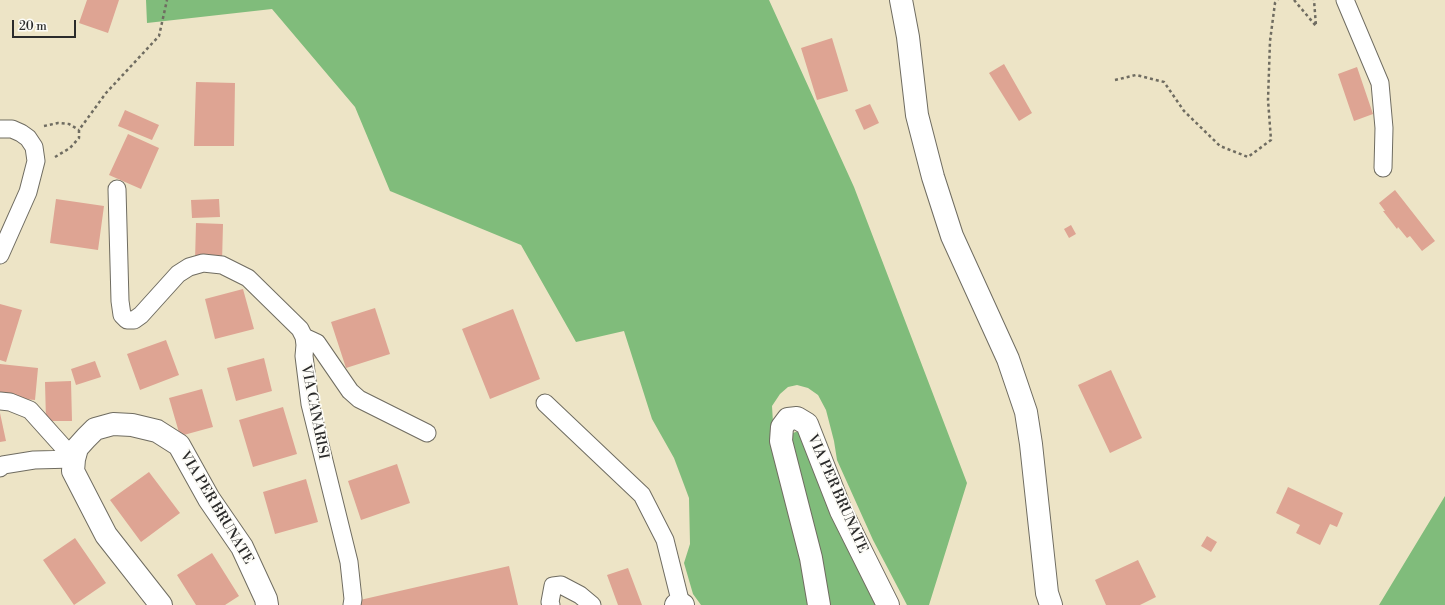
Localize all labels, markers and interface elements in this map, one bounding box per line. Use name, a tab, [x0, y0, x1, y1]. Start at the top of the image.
scale bar	[14, 12, 78, 38]
text: 20 m	[19, 19, 47, 34]
street label: VIA CANARISI	[297, 363, 331, 461]
street label: VIA PER BRUNATE	[803, 432, 871, 556]
street label: VIA PER BRUNATE	[176, 449, 256, 567]

